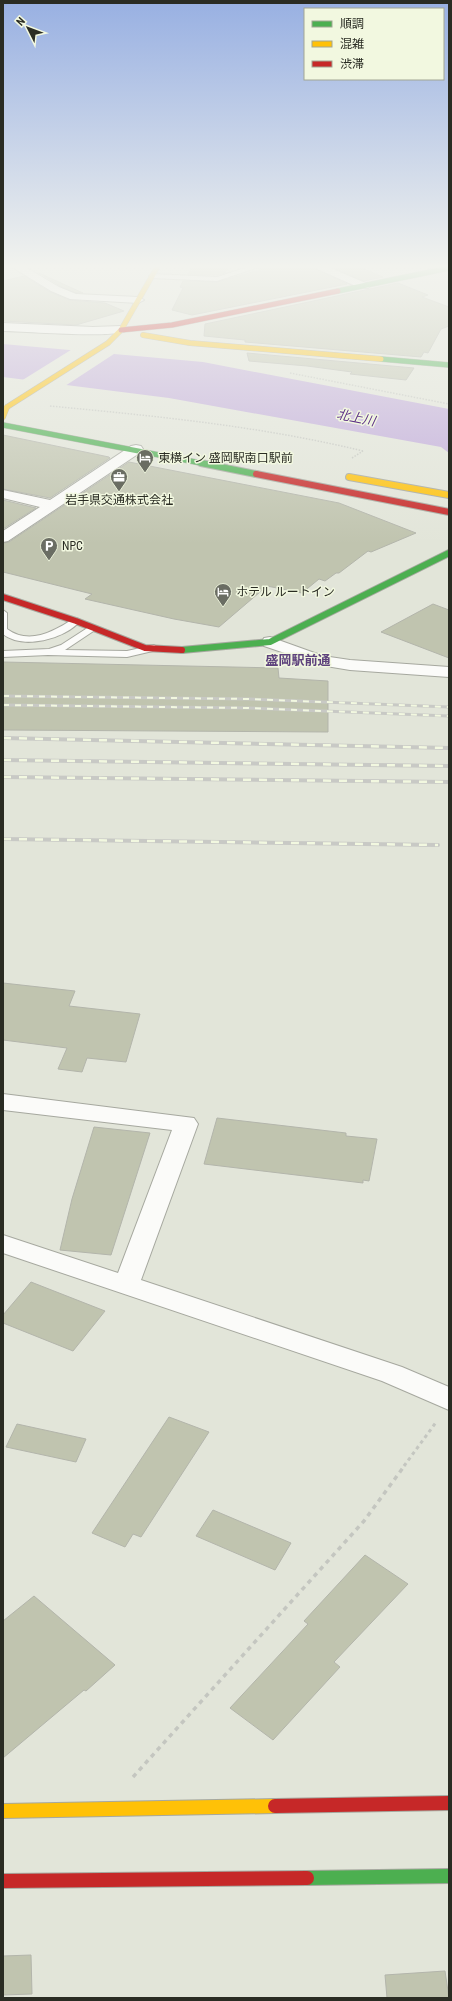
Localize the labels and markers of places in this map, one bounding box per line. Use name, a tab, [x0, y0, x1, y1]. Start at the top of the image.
hotel icon: 東横イン 盛岡駅南口駅前	[135, 448, 155, 473]
place label: 東横イン 盛岡駅南口駅前	[158, 451, 293, 465]
office icon: 岩手県交通株式会社	[109, 467, 129, 492]
place label: 岩手県交通株式会社	[65, 493, 173, 507]
parking icon: NPC	[39, 536, 59, 561]
place label: NPC	[62, 539, 83, 553]
hotel icon: ホテル ルートイン	[213, 582, 233, 607]
place label: ホテル ルートイン	[236, 585, 335, 599]

